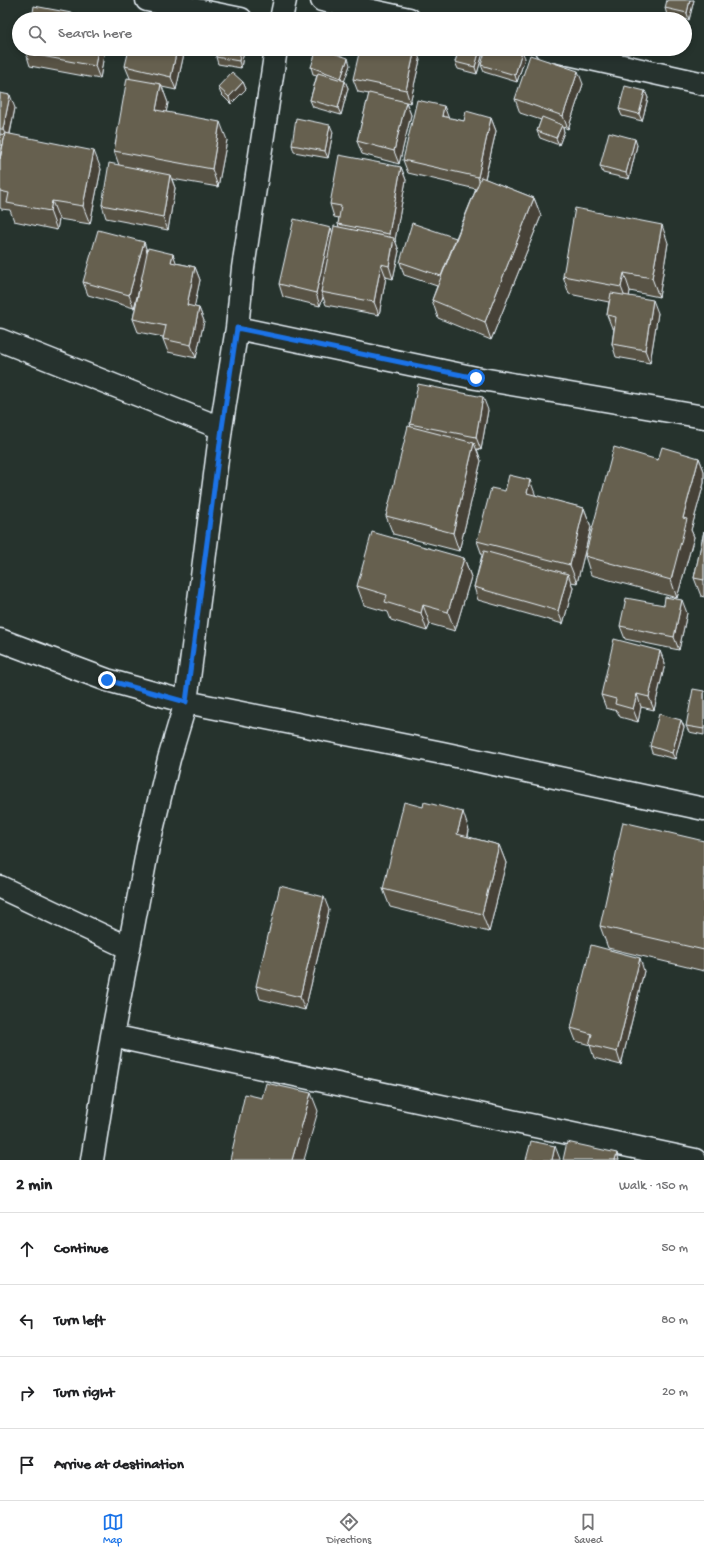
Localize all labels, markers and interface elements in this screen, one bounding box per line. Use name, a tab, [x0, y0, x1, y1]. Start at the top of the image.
search box	[12, 12, 692, 56]
icon: search	[26, 23, 48, 45]
text: Search here	[58, 25, 132, 43]
route start	[467, 369, 485, 387]
route end	[98, 671, 116, 689]
text: 2 min	[16, 1176, 52, 1196]
text: Walk · 150 m	[619, 1179, 688, 1194]
icon: ahead	[16, 1238, 38, 1260]
text: Continue	[54, 1240, 108, 1258]
text: 50 m	[661, 1241, 688, 1256]
icon: left	[16, 1310, 38, 1332]
text: Turn left	[54, 1312, 105, 1330]
text: 80 m	[661, 1313, 688, 1328]
icon: right	[16, 1382, 38, 1404]
text: Turn right	[54, 1384, 114, 1402]
text: 20 m	[662, 1385, 688, 1400]
icon: arrive	[16, 1454, 38, 1476]
text: Arrive at destination	[54, 1456, 184, 1474]
tab: Map	[102, 1511, 124, 1547]
tab: Directions	[327, 1511, 371, 1547]
tab: Saved	[574, 1511, 602, 1547]

